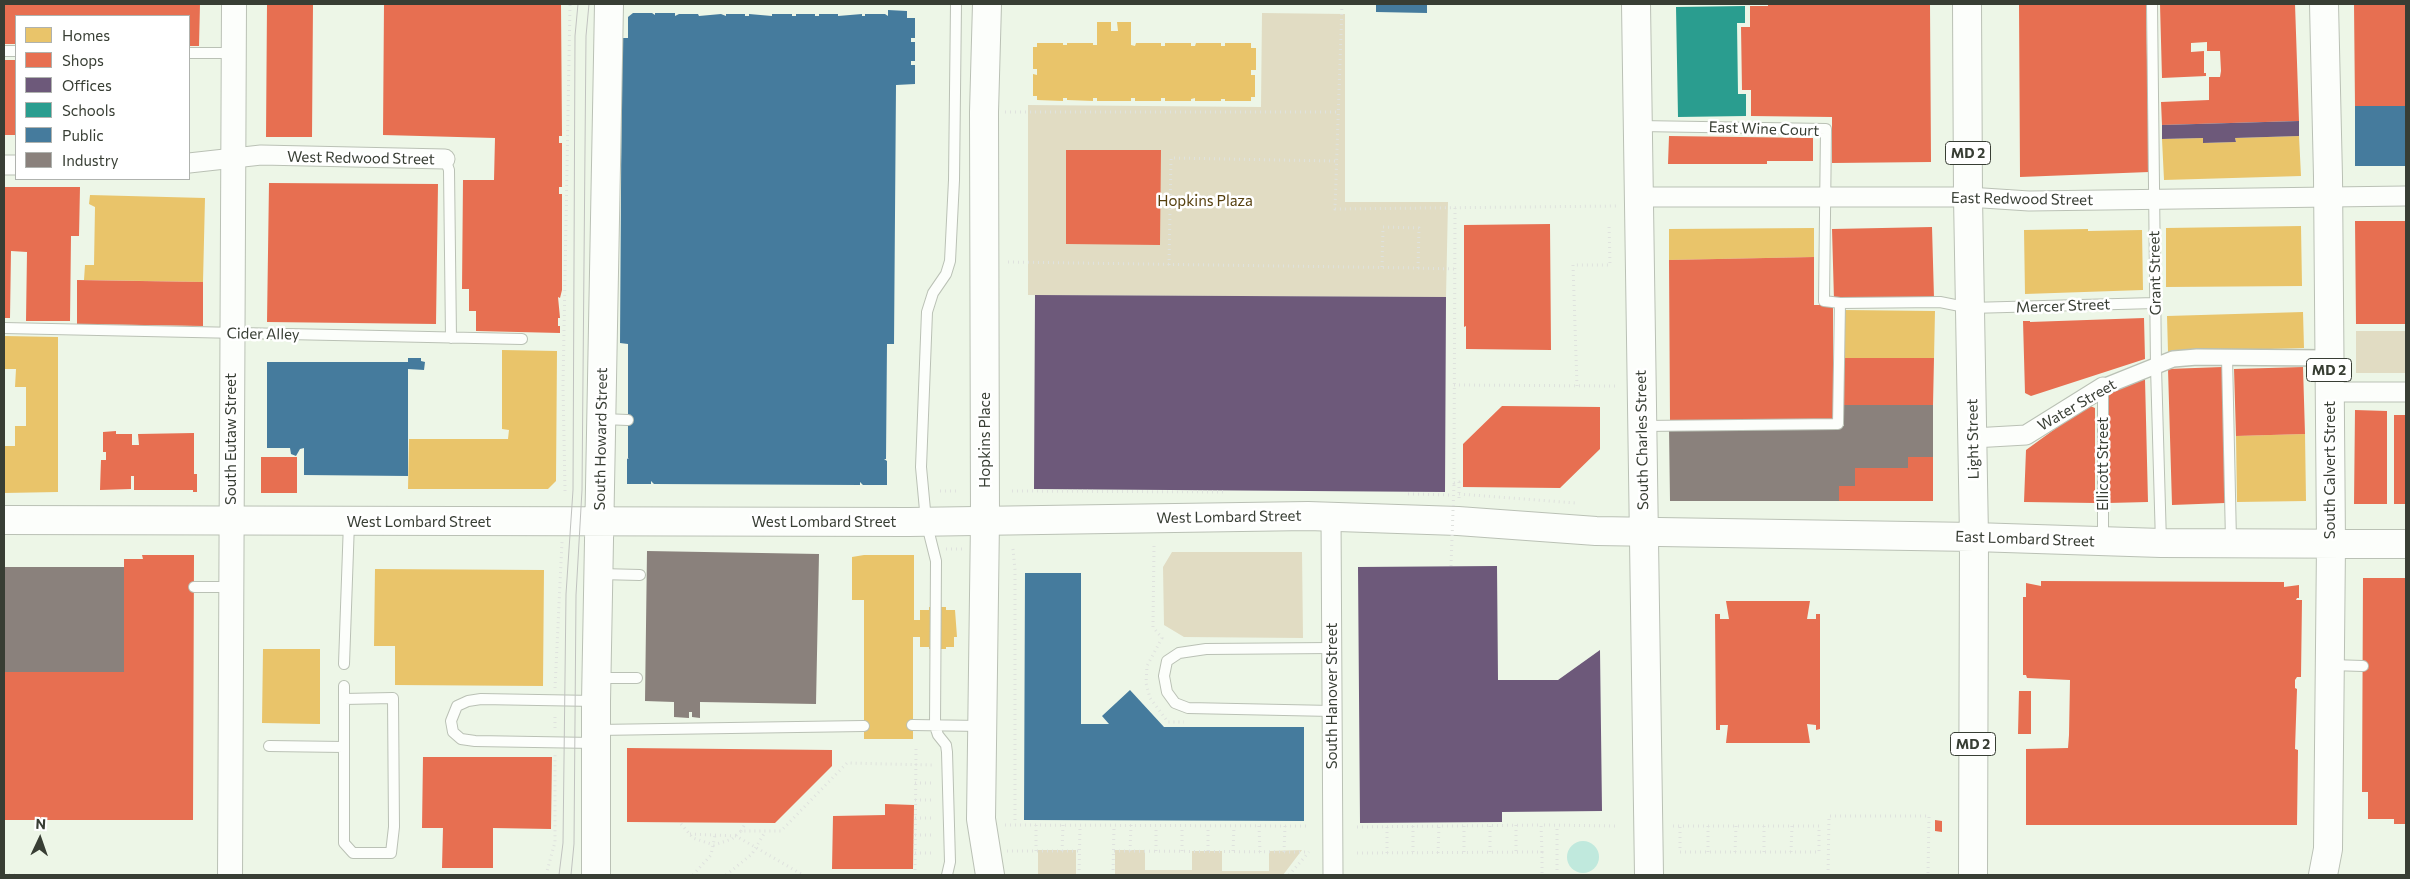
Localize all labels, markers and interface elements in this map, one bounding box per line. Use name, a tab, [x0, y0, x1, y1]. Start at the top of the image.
legend	[15, 15, 190, 180]
text: Homes	[62, 26, 110, 44]
text: Shops	[62, 51, 104, 69]
text: Offices	[62, 76, 112, 94]
text: Schools	[62, 101, 115, 119]
street label: East Wine Court	[1708, 118, 1820, 140]
text: Public	[62, 126, 104, 144]
road number: MD 2	[1946, 142, 1990, 164]
street label: West Redwood Street	[287, 148, 435, 168]
text: Industry	[62, 151, 119, 169]
street label: East Redwood Street	[1951, 189, 2093, 209]
park label: Hopkins Plaza	[1157, 192, 1253, 210]
street label: Grant Street	[2145, 231, 2165, 315]
street label: Mercer Street	[2015, 295, 2111, 317]
street label: Cider Alley	[226, 324, 300, 344]
road number: MD 2	[2306, 358, 2352, 382]
street label: South Howard Street	[591, 367, 611, 511]
street label: South Charles Street	[1632, 370, 1652, 510]
street label: South Eutaw Street	[222, 373, 240, 505]
street label: Water Street	[2035, 375, 2119, 435]
street label: Hopkins Place	[976, 392, 994, 488]
street label: Light Street	[1963, 399, 1983, 479]
street label: South Calvert Street	[2321, 401, 2339, 539]
street label: Ellicott Street	[2094, 417, 2112, 511]
street label: West Lombard Street	[1156, 507, 1302, 527]
street label: West Lombard Street	[347, 513, 491, 531]
street label: West Lombard Street	[752, 513, 896, 531]
street label: East Lombard Street	[1955, 528, 2095, 550]
street label: South Hanover Street	[1323, 623, 1341, 769]
road number: MD 2	[1950, 732, 1996, 756]
north arrow	[15, 814, 65, 864]
text: N	[35, 815, 46, 832]

